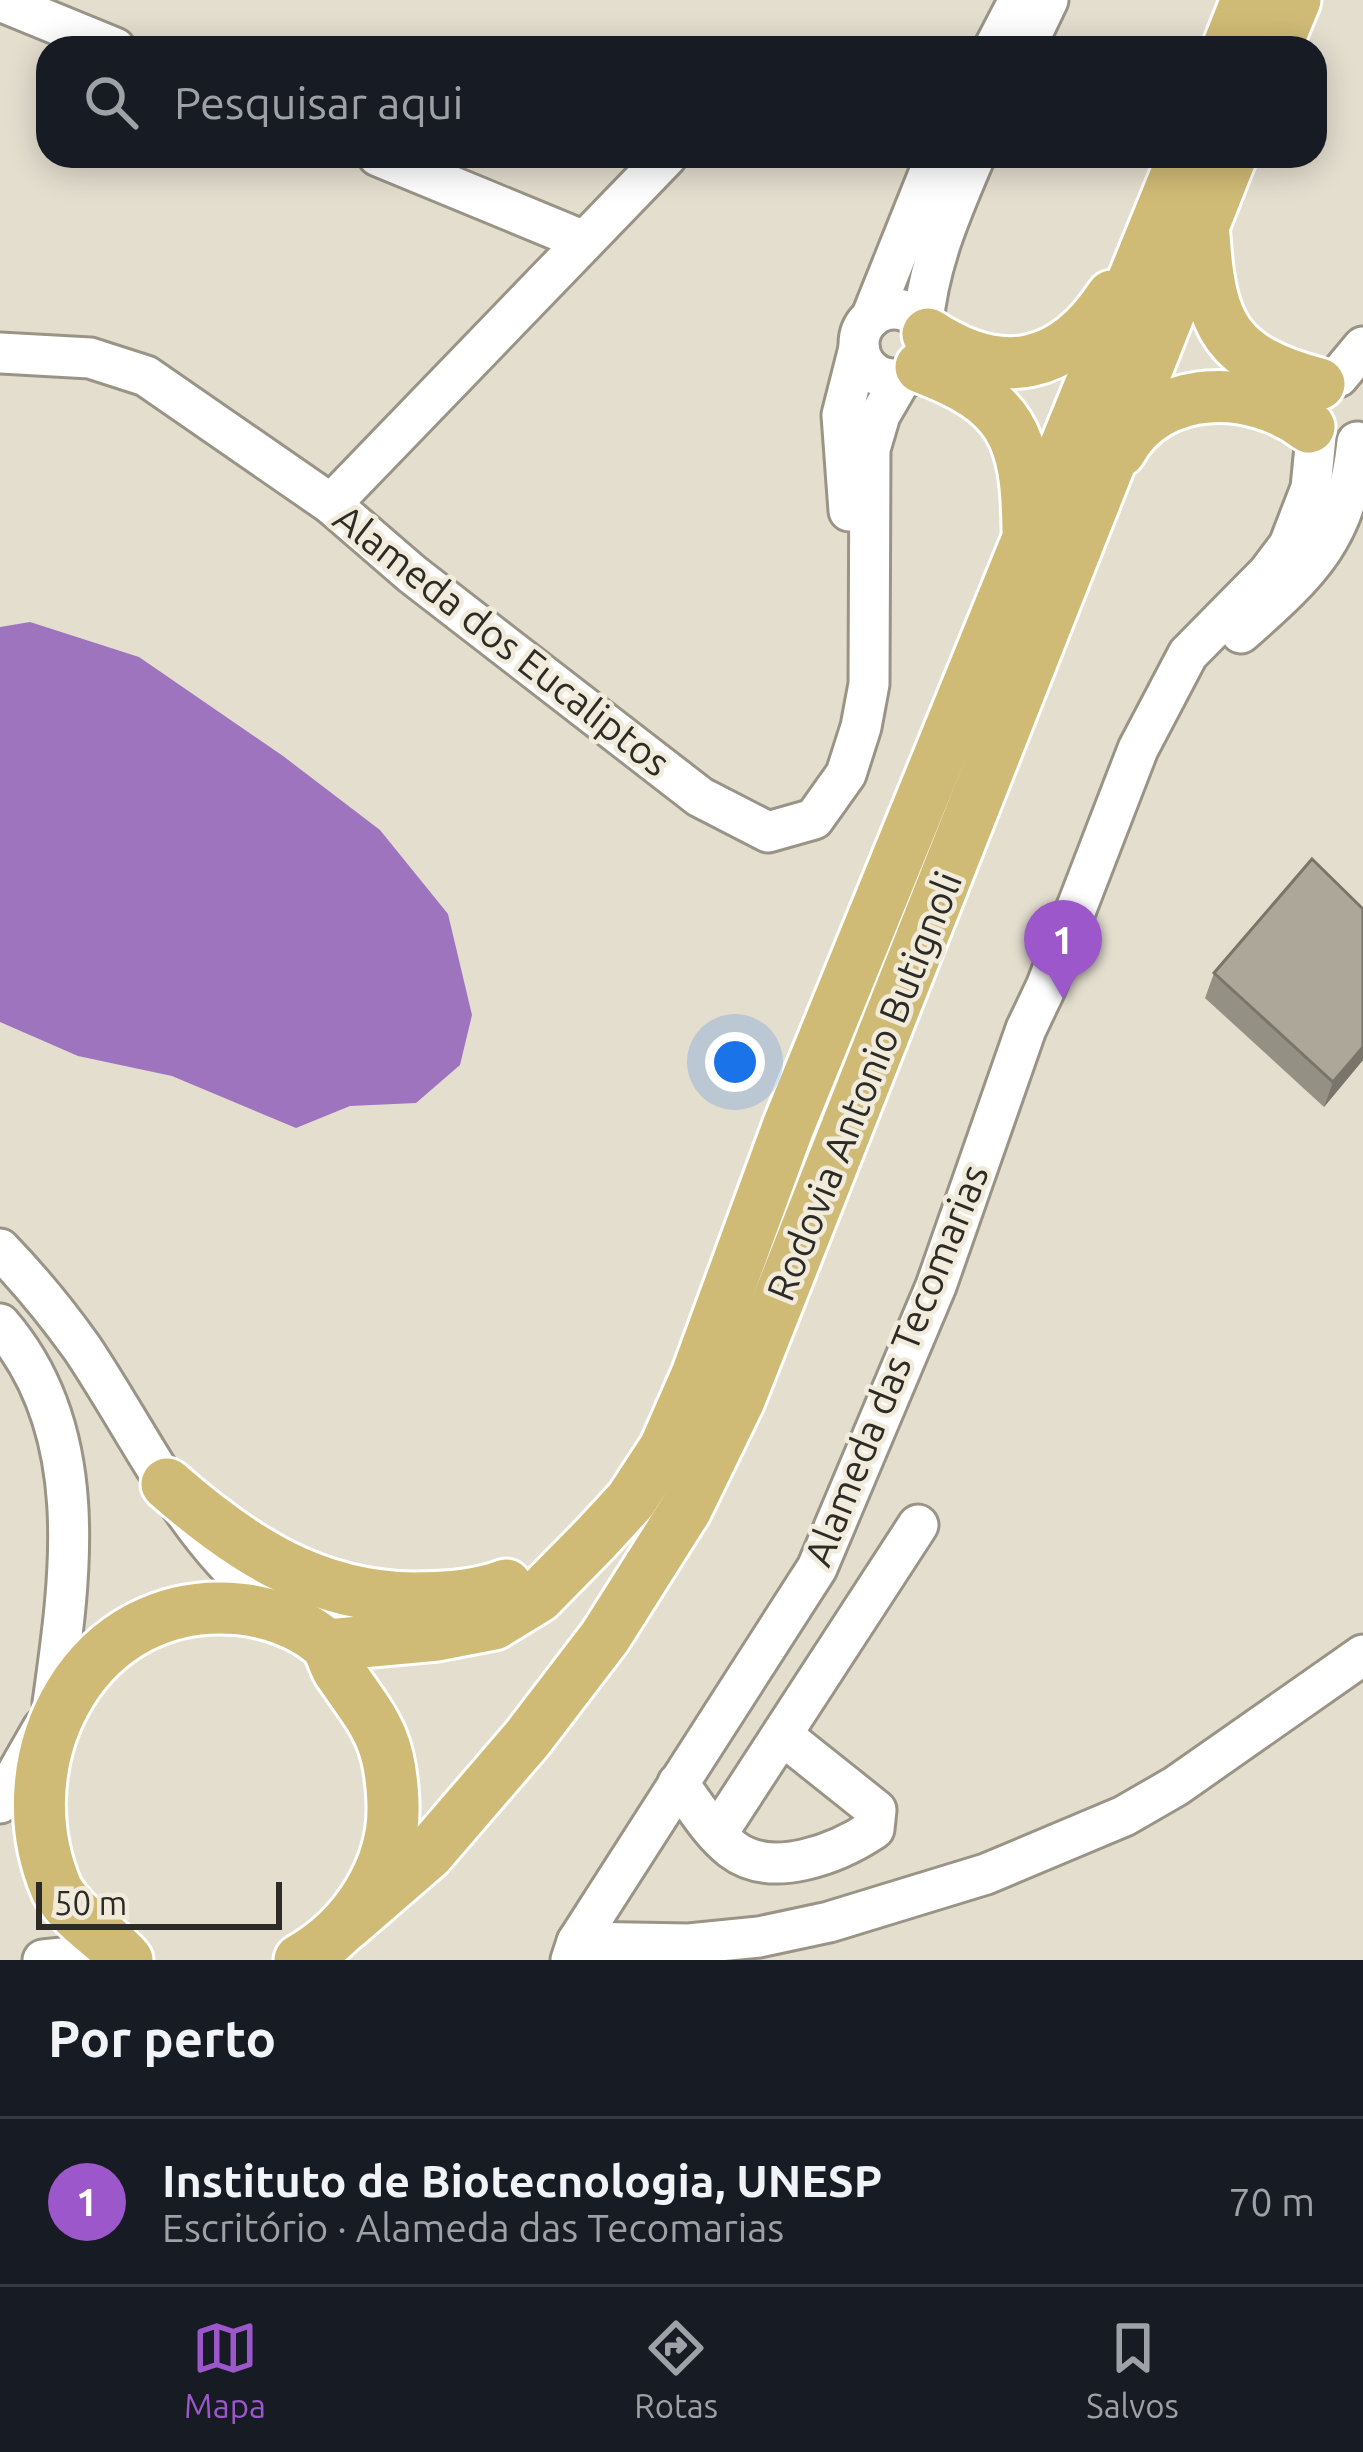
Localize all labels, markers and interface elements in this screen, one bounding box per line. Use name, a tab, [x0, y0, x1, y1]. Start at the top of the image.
search box	[36, 36, 1327, 168]
icon: search	[78, 69, 144, 135]
text: Pesquisar aqui	[174, 77, 463, 128]
street label: Alameda dos Eucaliptos	[326, 495, 679, 784]
street label: Rodovia Antonio Butignoli	[758, 865, 969, 1306]
pin: 1	[1024, 900, 1102, 999]
your location	[705, 1032, 765, 1092]
street label: Alameda das Tecomarias	[795, 1158, 996, 1572]
scale bar	[36, 1876, 282, 1929]
text: 50 m	[54, 1884, 127, 1921]
text: Por perto	[48, 2009, 276, 2067]
text: Instituto de Biotecnologia, UNESP	[162, 2155, 882, 2206]
text: 1	[76, 2180, 98, 2223]
text: 70 m	[1228, 2180, 1315, 2223]
text: Escritório · Alameda das Tecomarias	[162, 2206, 784, 2249]
tab: Mapa	[184, 2315, 266, 2424]
tab: Rotas	[634, 2315, 718, 2424]
tab: Salvos	[1086, 2315, 1179, 2424]

